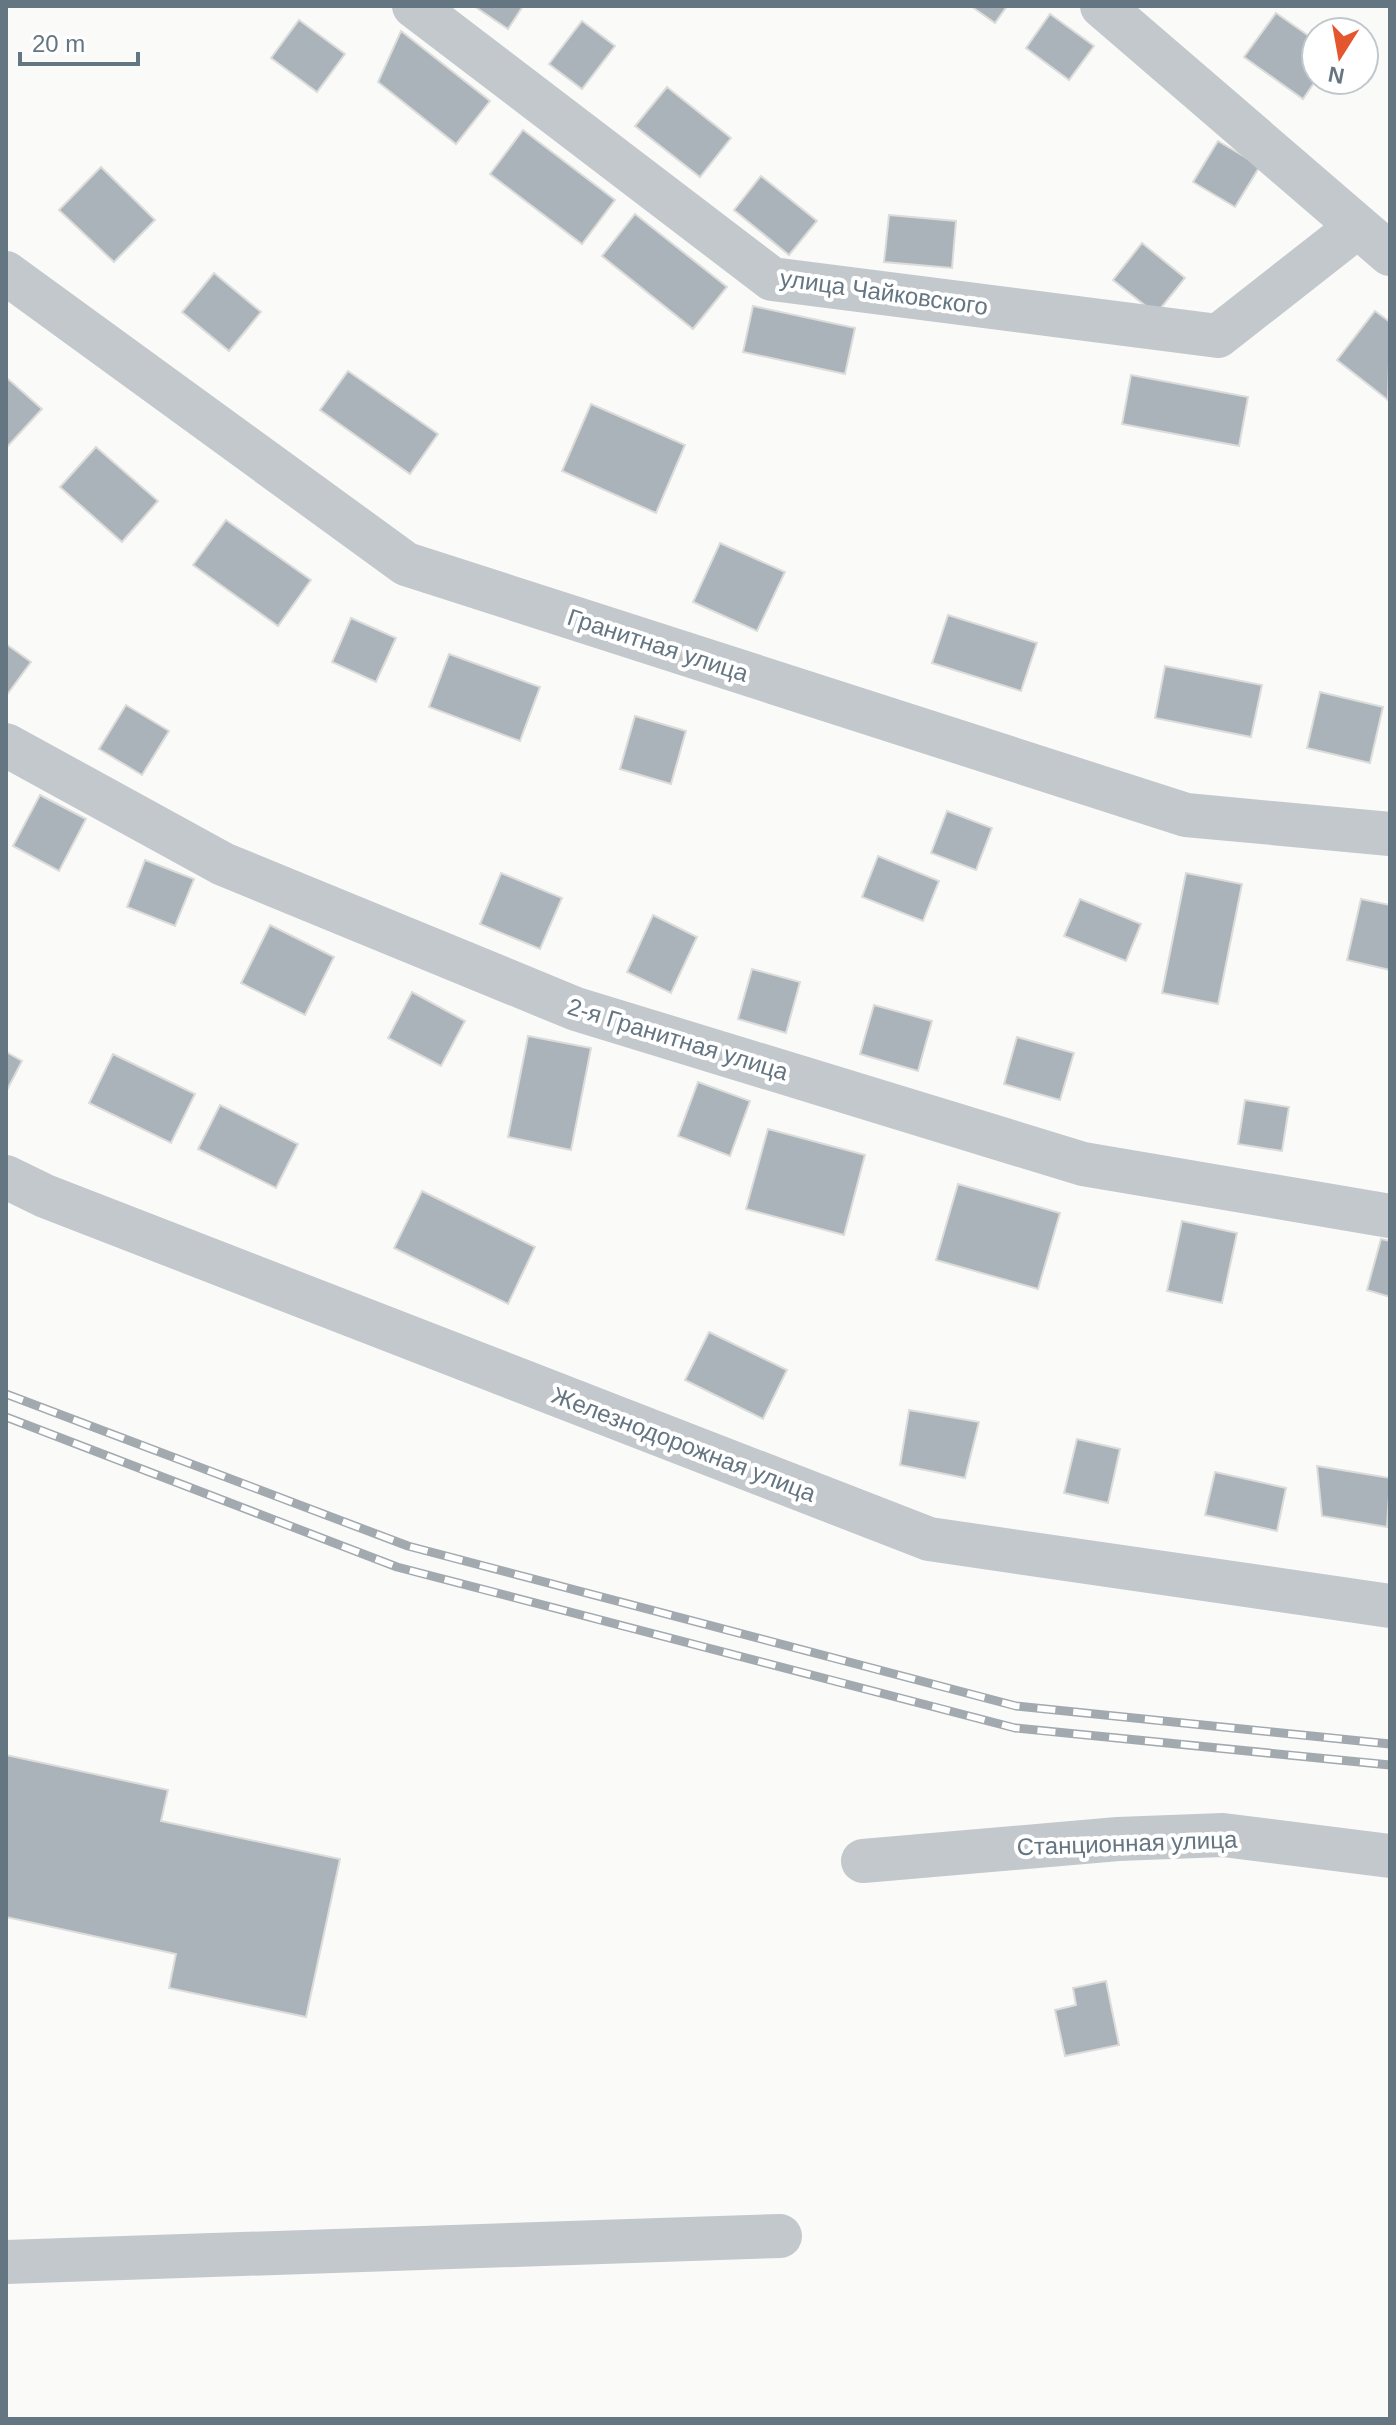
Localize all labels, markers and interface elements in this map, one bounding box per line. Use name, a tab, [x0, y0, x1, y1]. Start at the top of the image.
scale bar	[20, 16, 138, 66]
north arrow	[1300, 16, 1380, 96]
text: 20 m	[32, 30, 85, 57]
text: N	[1326, 61, 1346, 89]
street label: улица Чайковского	[778, 264, 990, 320]
street label: Гранитная улица	[564, 603, 752, 687]
street label: 2-я Гранитная улица	[564, 993, 792, 1086]
street label: Железнодорожная улица	[548, 1381, 820, 1507]
street label: Станционная улица	[1016, 1826, 1238, 1860]

